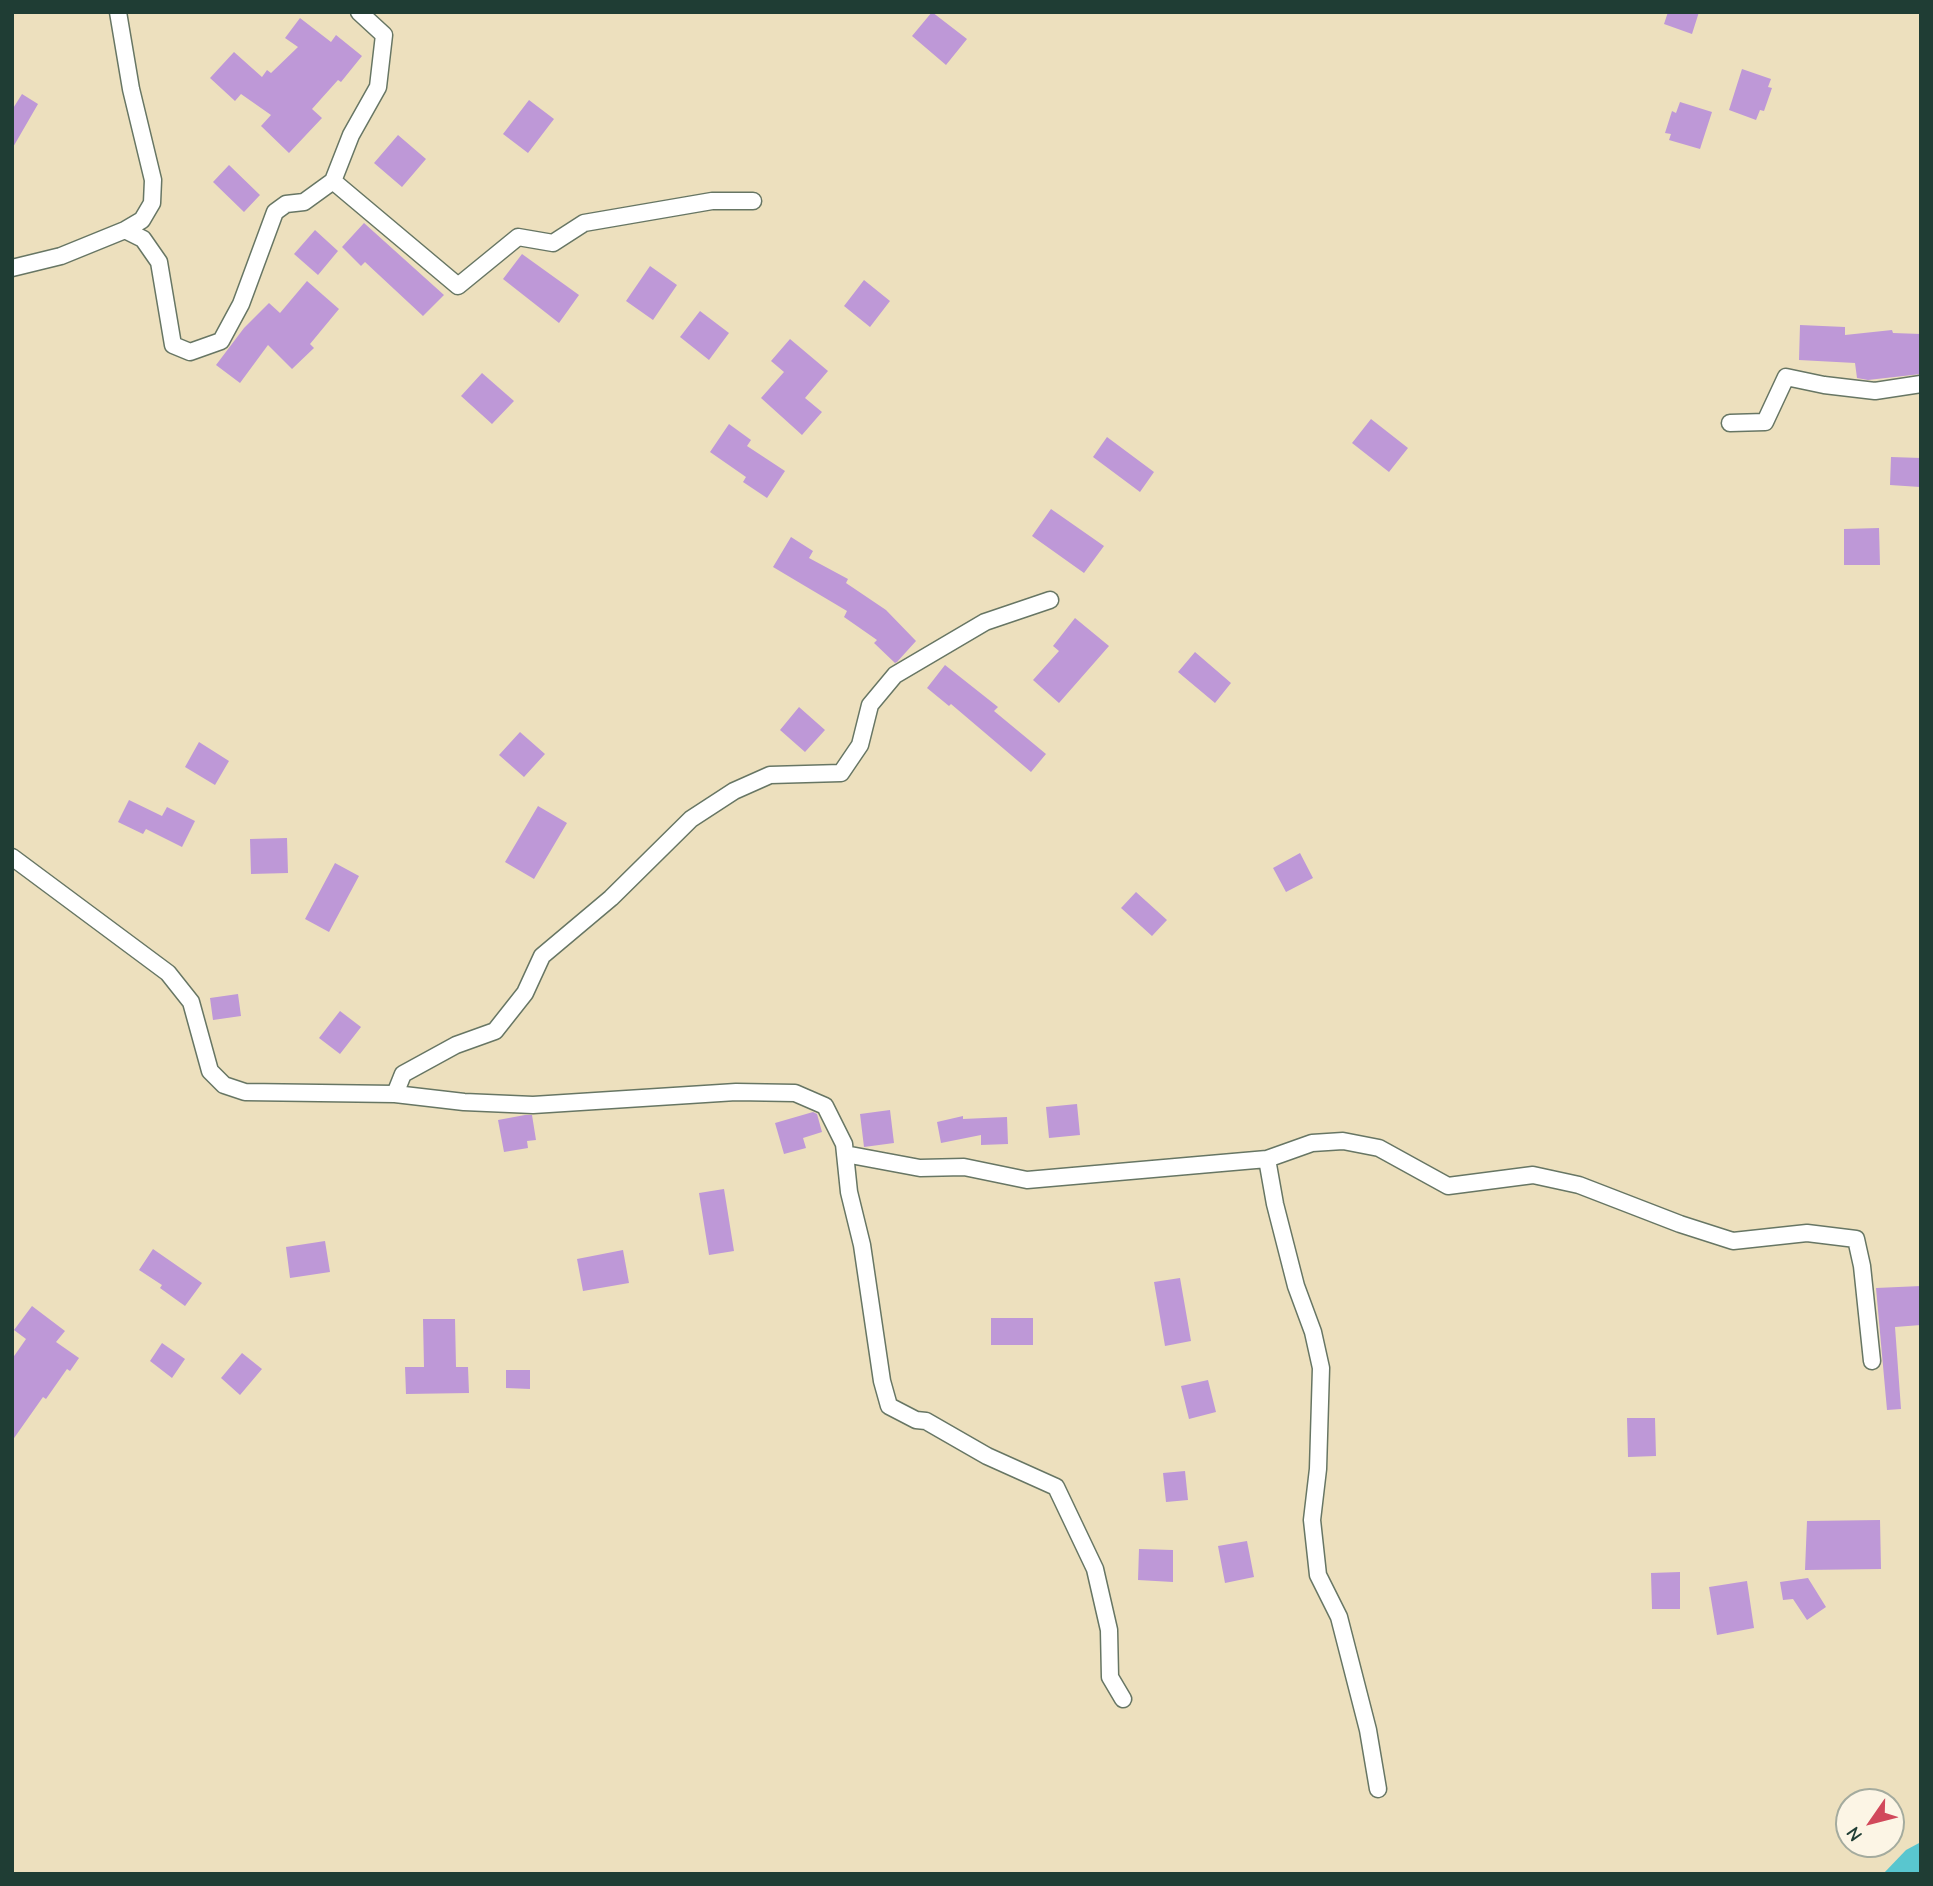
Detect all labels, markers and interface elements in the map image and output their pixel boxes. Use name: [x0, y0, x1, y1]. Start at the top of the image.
north arrow: [1835, 1788, 1905, 1858]
text: N: [1842, 1823, 1867, 1845]

